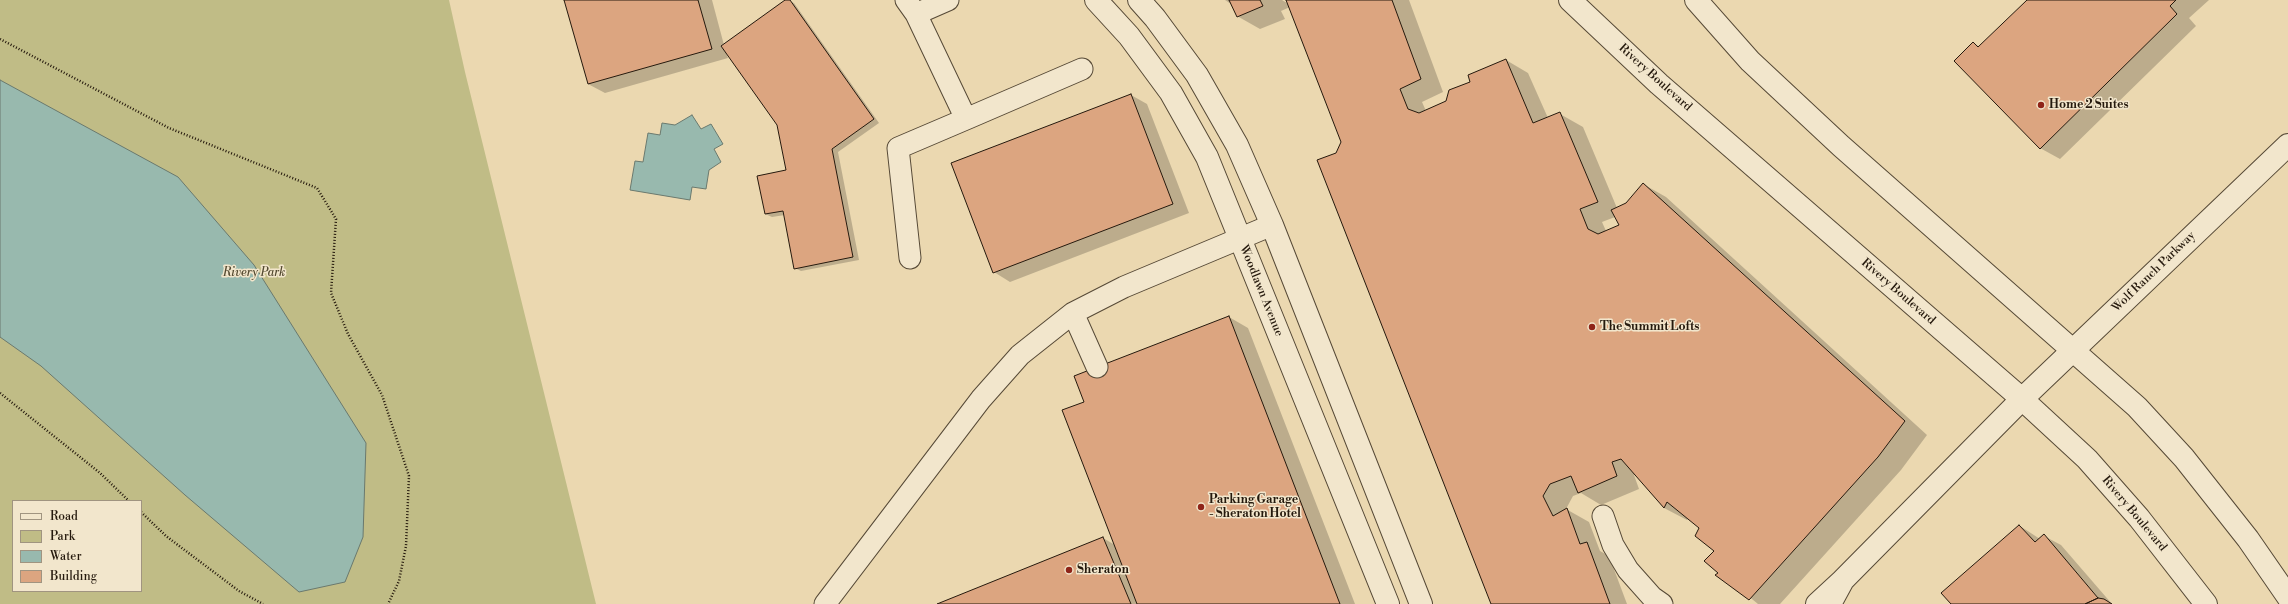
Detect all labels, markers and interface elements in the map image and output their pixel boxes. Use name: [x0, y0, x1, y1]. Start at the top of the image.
street label: Rivery Boulevard: [1615, 41, 1695, 115]
place label: Home 2 Suites: [2049, 98, 2129, 112]
marker: Home 2 Suites: [2036, 100, 2046, 110]
street label: Wolf Ranch Parkway: [2110, 229, 2198, 315]
street label: Woodlawn Avenue: [1236, 243, 1286, 339]
street label: Rivery Boulevard: [1858, 256, 1938, 328]
park label: Rivery Park: [223, 266, 285, 280]
place label: The Summit Lofts: [1600, 320, 1699, 334]
marker: The Summit Lofts: [1587, 322, 1597, 332]
street label: Rivery Boulevard: [2098, 474, 2170, 554]
place label: Parking Garage - Sheraton Hotel: [1209, 493, 1301, 521]
legend: [12, 500, 142, 592]
marker: Parking Garage - Sheraton Hotel: [1196, 502, 1206, 512]
text: Road: [50, 509, 78, 524]
text: Park: [50, 529, 75, 544]
text: Water: [50, 549, 82, 564]
place label: Sheraton: [1077, 563, 1129, 577]
marker: Sheraton: [1064, 565, 1074, 575]
text: Building: [50, 569, 97, 584]

